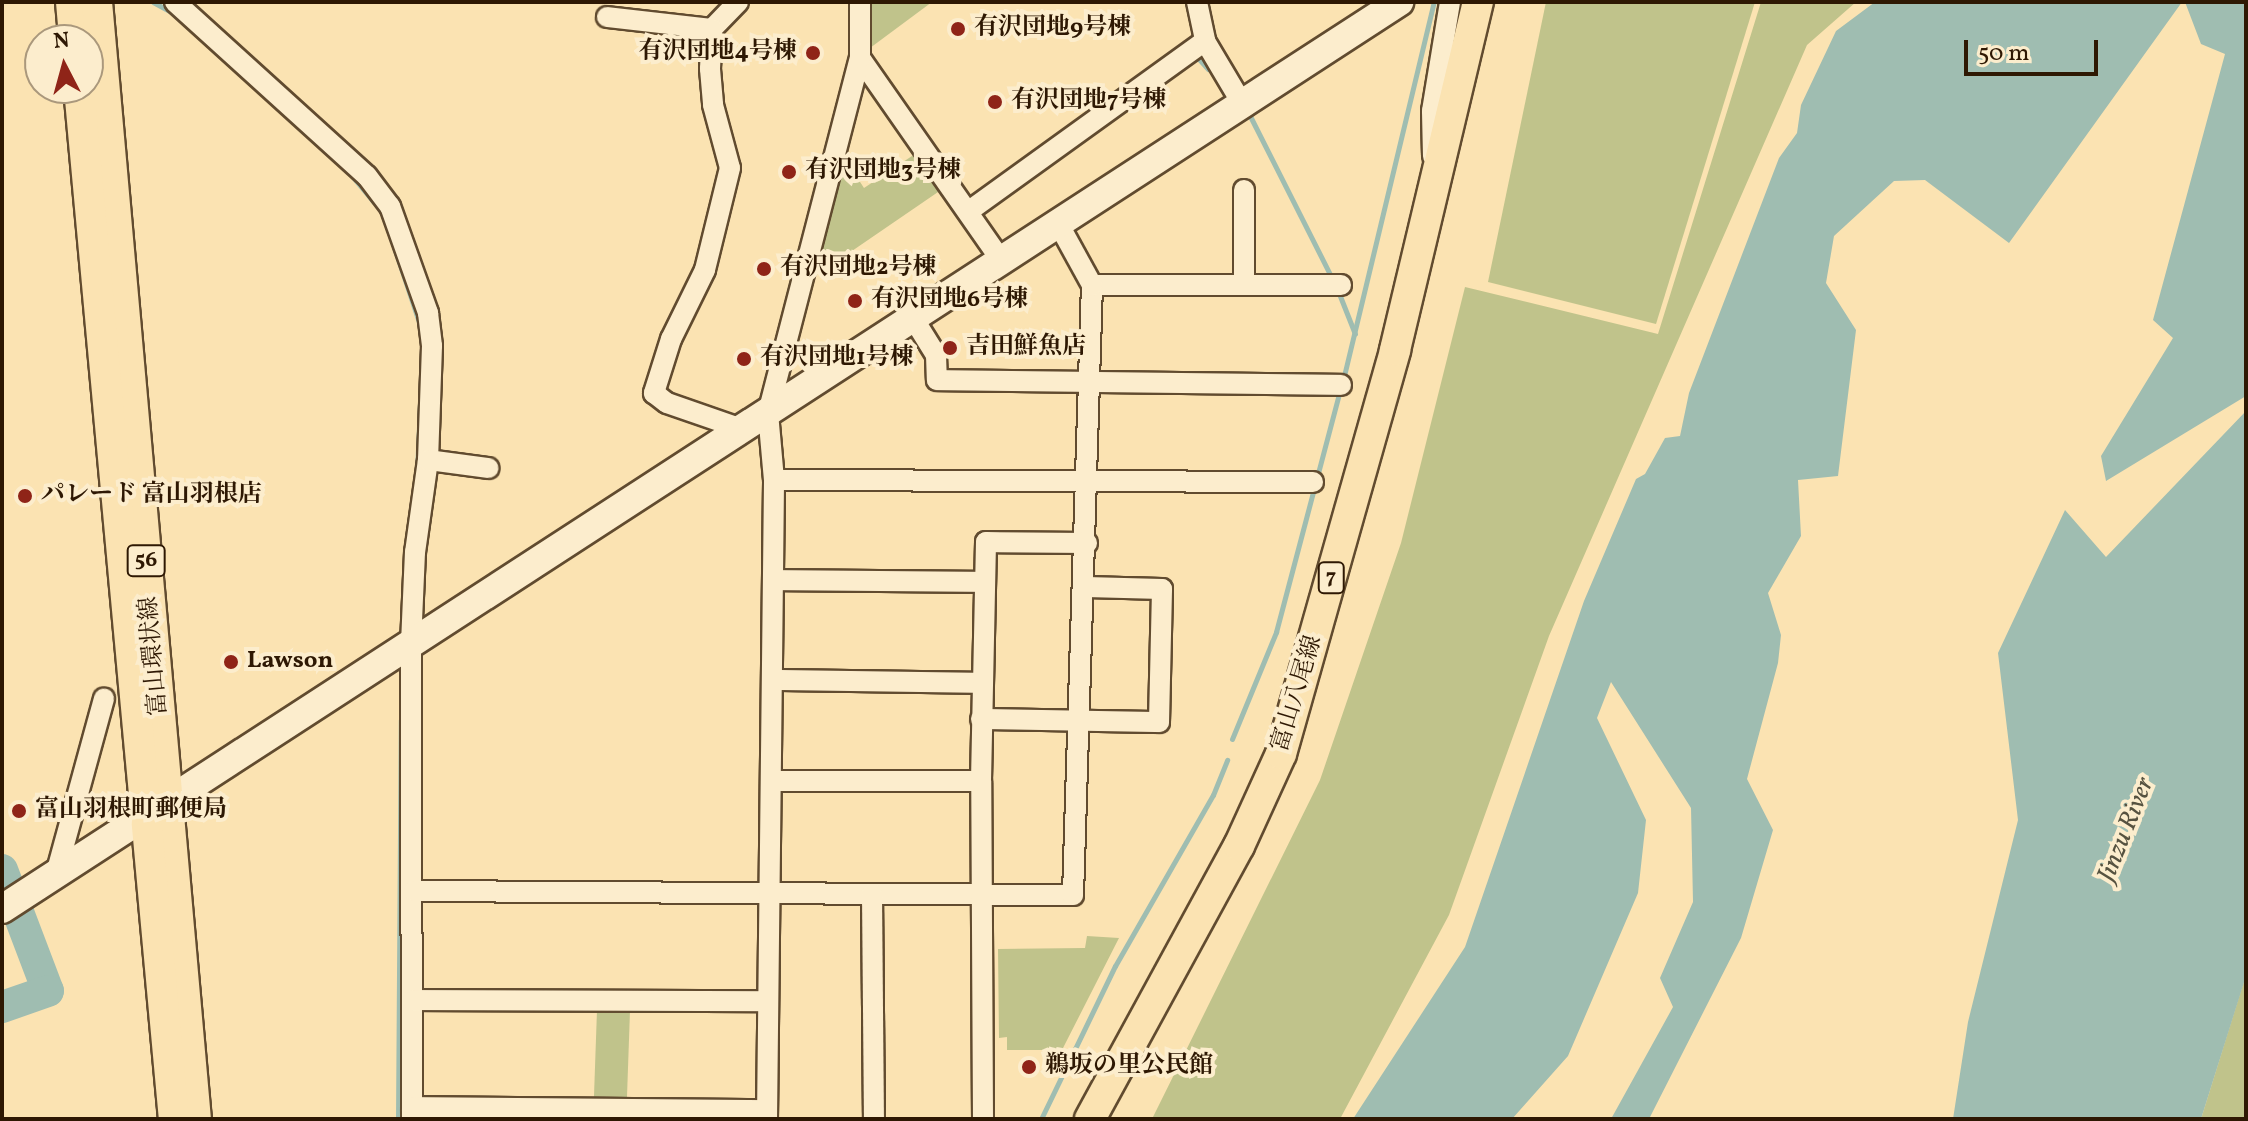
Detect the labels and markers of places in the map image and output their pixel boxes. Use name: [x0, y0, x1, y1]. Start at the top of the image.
place label: 有沢団地9号棟: [974, 15, 1131, 43]
marker: 有沢団地9号棟: [949, 20, 967, 38]
place label: 有沢団地4号棟: [638, 39, 797, 67]
marker: 有沢団地4号棟: [804, 44, 822, 62]
place label: 有沢団地7号棟: [1011, 88, 1166, 116]
marker: 有沢団地7号棟: [986, 93, 1004, 111]
place label: 有沢団地3号棟: [805, 158, 961, 186]
marker: 有沢団地3号棟: [780, 163, 798, 181]
place label: 有沢団地2号棟: [780, 255, 936, 283]
marker: 有沢団地2号棟: [755, 260, 773, 278]
place label: 有沢団地6号棟: [871, 287, 1028, 315]
marker: 有沢団地6号棟: [846, 292, 864, 310]
place label: 吉田鮮魚店: [966, 334, 1086, 362]
marker: 吉田鮮魚店: [941, 339, 959, 357]
place label: 有沢団地1号棟: [760, 345, 914, 373]
marker: 有沢団地1号棟: [735, 350, 753, 368]
place label: パレード 富山羽根店: [41, 482, 262, 510]
marker: パレード 富山羽根店: [16, 487, 34, 505]
place label: Lawson: [247, 648, 333, 676]
marker: Lawson: [222, 653, 240, 671]
place label: 富山羽根町郵便局: [35, 797, 227, 825]
marker: 富山羽根町郵便局: [10, 802, 28, 820]
place label: 鵜坂の里公民館: [1045, 1053, 1213, 1081]
marker: 鵜坂の里公民館: [1020, 1058, 1038, 1076]

